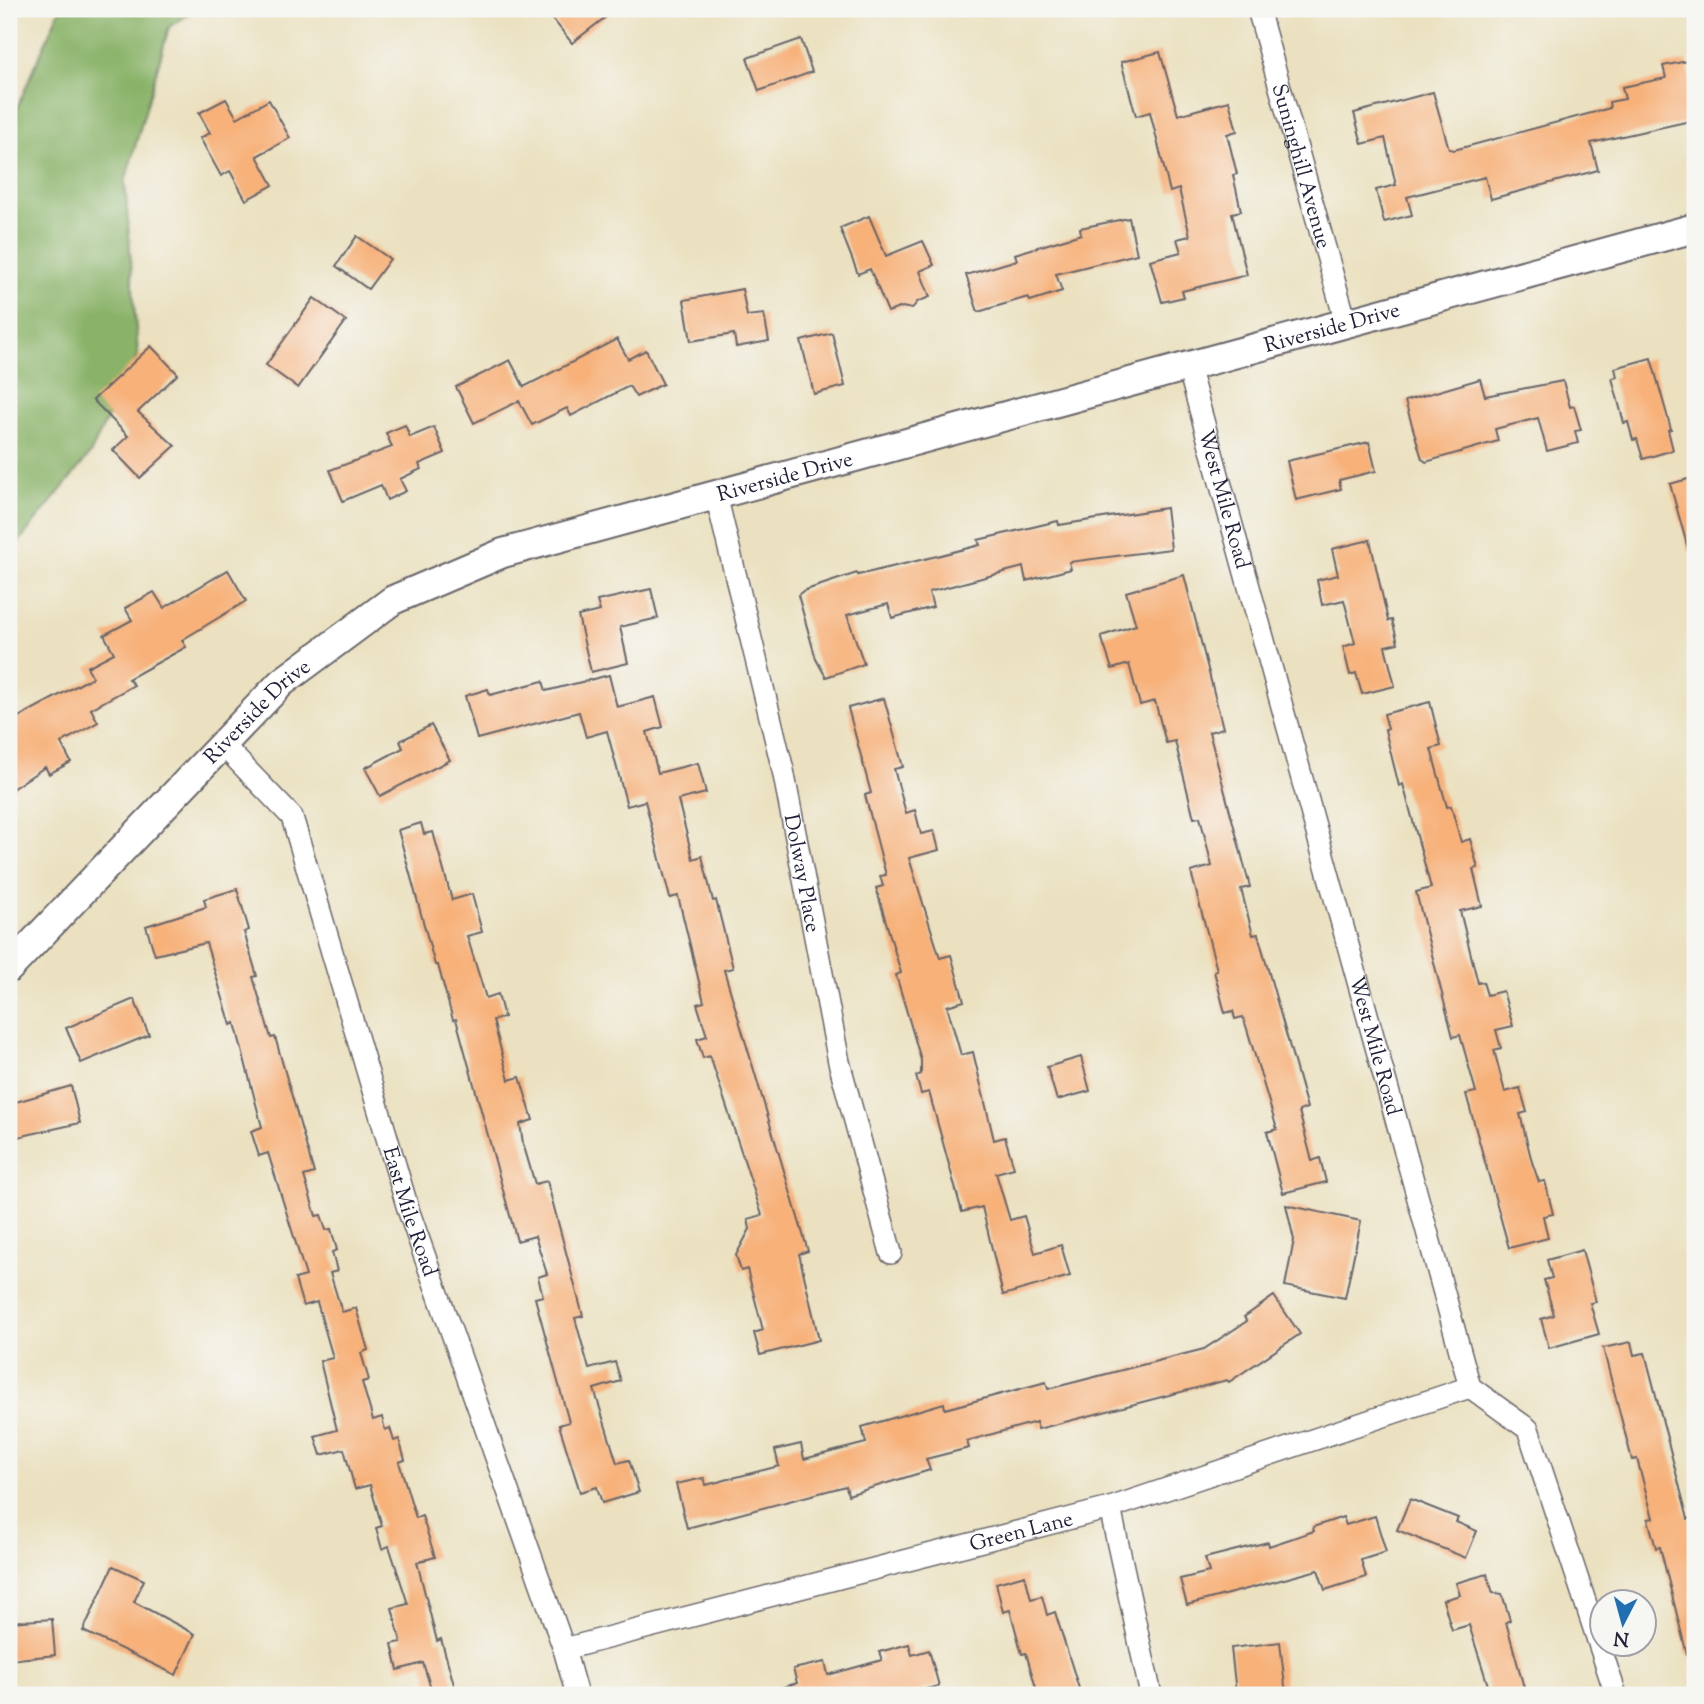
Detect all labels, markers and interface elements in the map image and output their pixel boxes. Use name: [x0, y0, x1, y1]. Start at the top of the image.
street label: Suninghill Avenue: [1263, 81, 1337, 252]
street label: Riverside Drive: [1261, 296, 1404, 362]
street label: West Mile Road: [1189, 426, 1256, 573]
street label: Riverside Drive: [714, 445, 857, 511]
street label: Riverside Drive: [198, 653, 317, 772]
street label: Dolway Place: [775, 812, 827, 935]
street label: West Mile Road: [1340, 973, 1407, 1119]
street label: East Mile Road: [374, 1144, 444, 1281]
street label: Green Lane: [966, 1505, 1077, 1561]
north arrow: [1588, 1588, 1658, 1658]
text: N: [1613, 1623, 1630, 1652]

